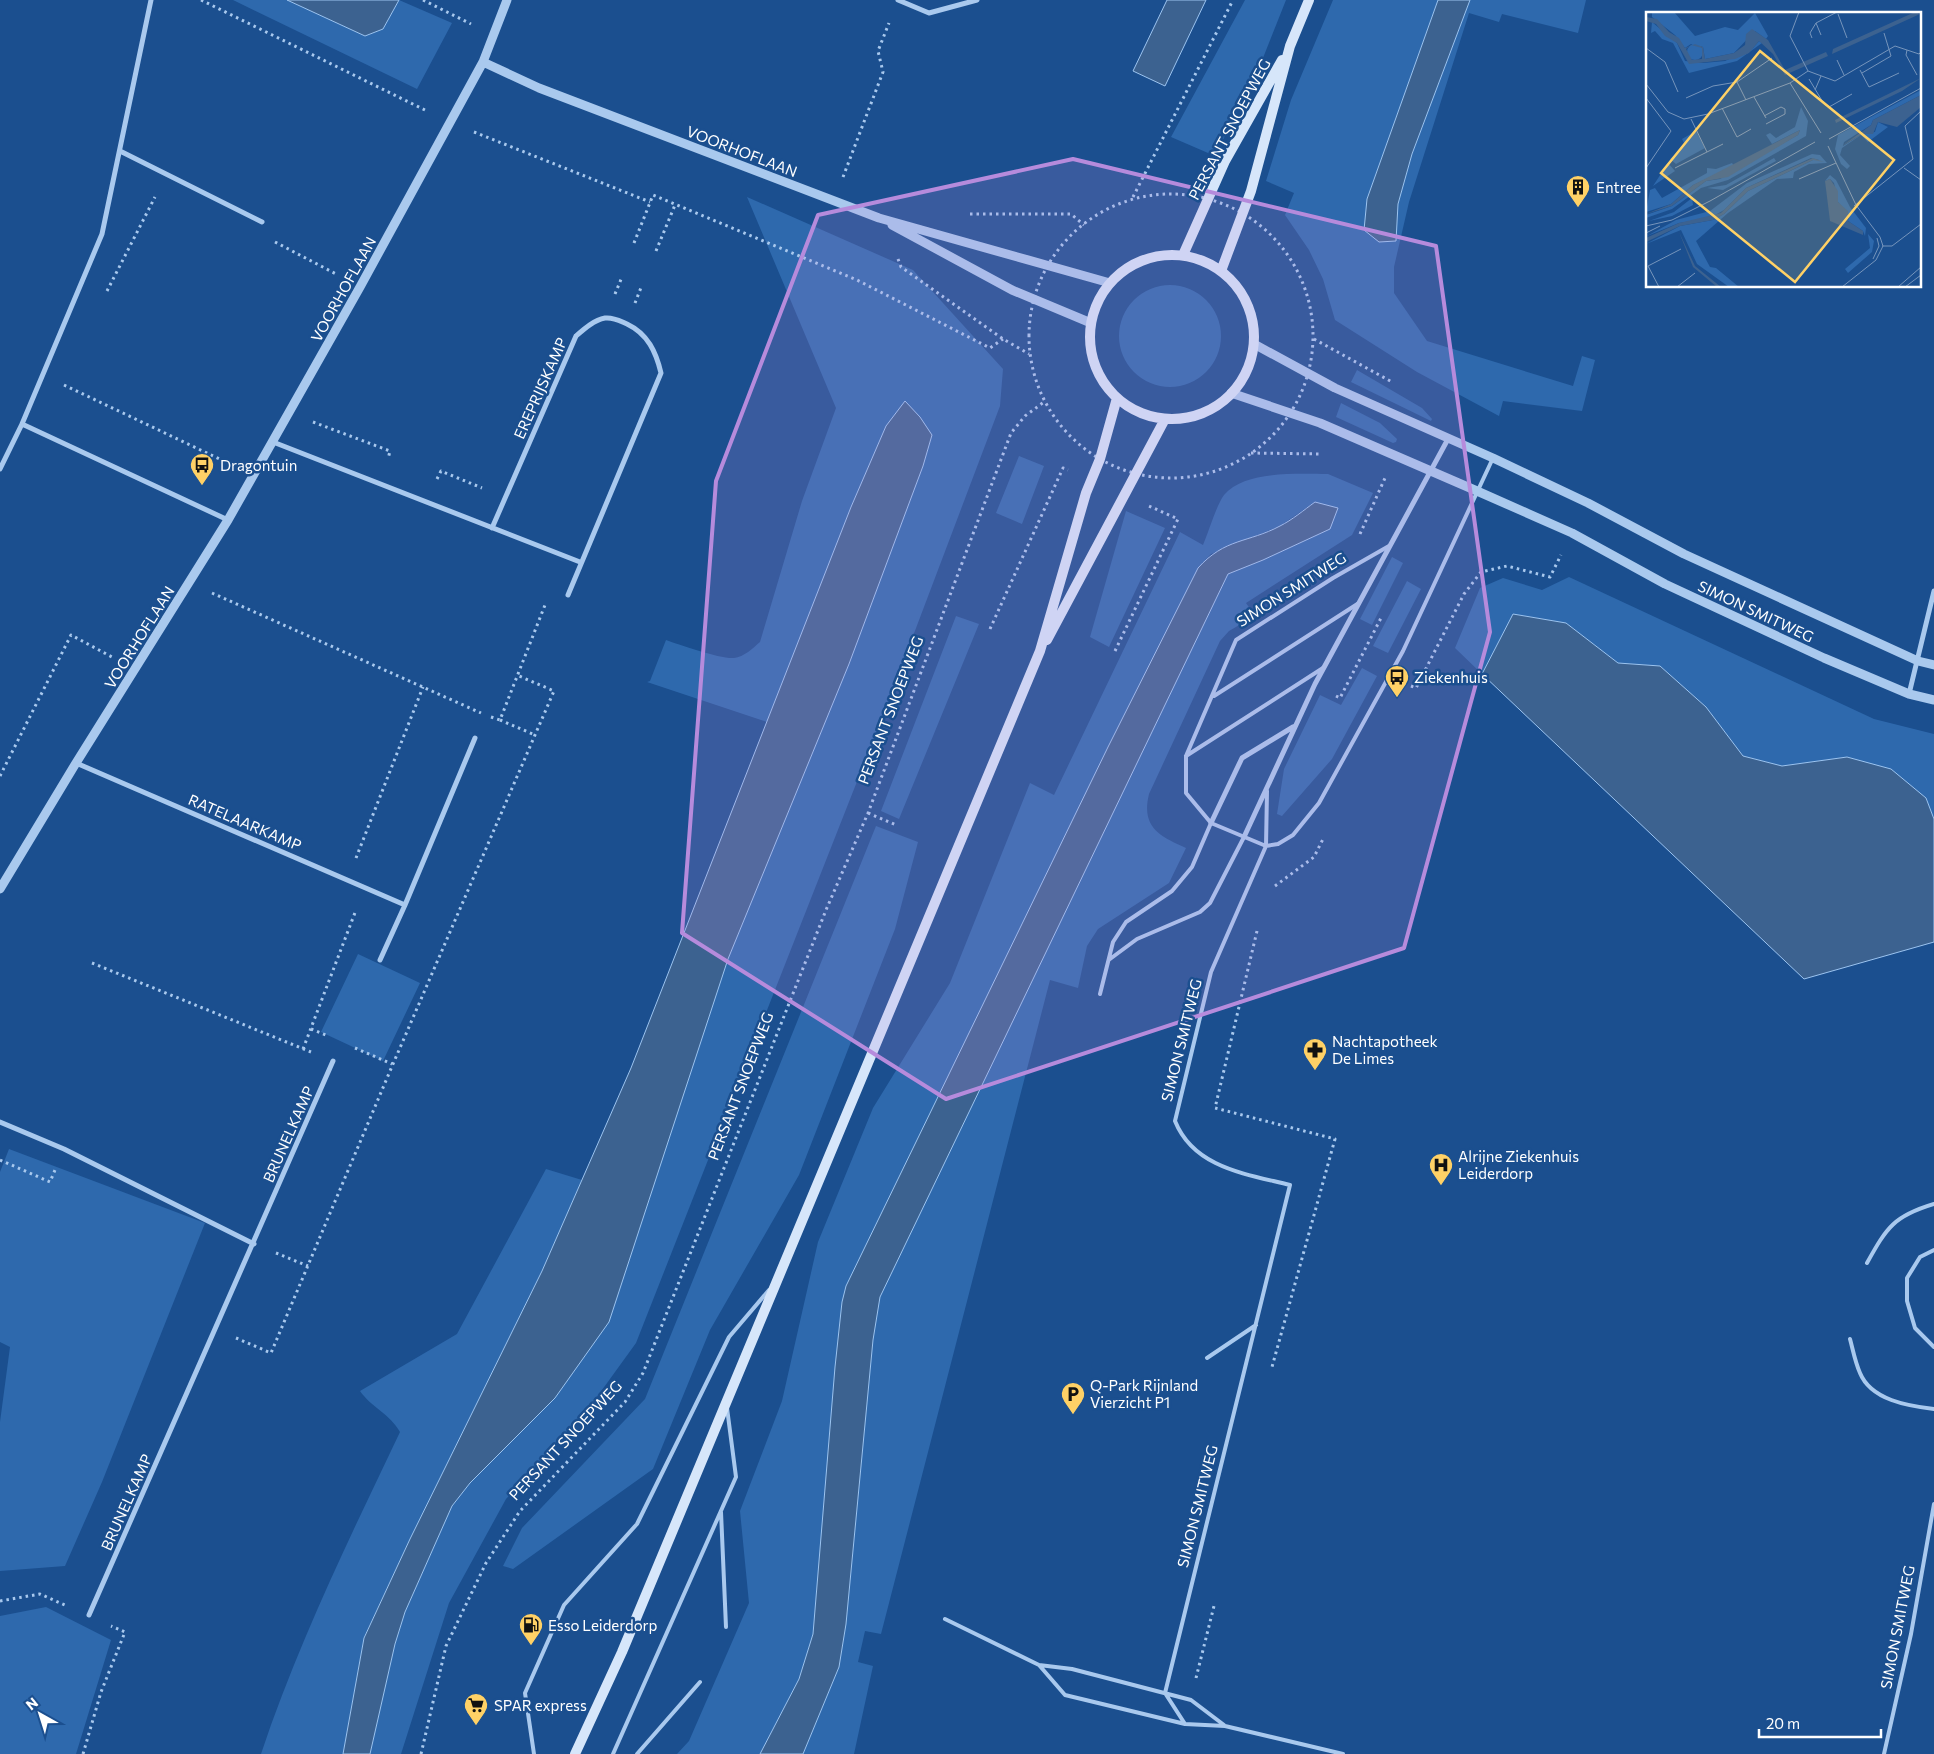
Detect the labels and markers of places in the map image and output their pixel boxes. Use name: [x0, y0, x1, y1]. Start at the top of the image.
building icon: Entree: [1565, 174, 1591, 208]
place label: Entree: [1596, 178, 1641, 196]
bus stop icon: Dragontuin: [189, 452, 215, 486]
place label: Dragontuin: [220, 456, 297, 474]
bus stop icon: Ziekenhuis: [1384, 664, 1410, 698]
place label: Ziekenhuis: [1414, 668, 1488, 686]
place label: Nachtapotheek De Limes: [1332, 1032, 1438, 1067]
pharmacy icon: Nachtapotheek De Limes: [1302, 1037, 1328, 1071]
place label: Alrijne Ziekenhuis Leiderdorp: [1458, 1147, 1579, 1182]
hospital icon: Alrijne Ziekenhuis Leiderdorp: [1428, 1152, 1454, 1186]
place label: Q-Park Rijnland Vierzicht P1: [1090, 1376, 1198, 1411]
parking icon: Q-Park Rijnland Vierzicht P1: [1060, 1381, 1086, 1415]
fuel station icon: Esso Leiderdorp: [518, 1612, 544, 1646]
place label: Esso Leiderdorp: [548, 1616, 658, 1634]
supermarket icon: SPAR express: [463, 1692, 489, 1726]
place label: SPAR express: [494, 1696, 587, 1714]

